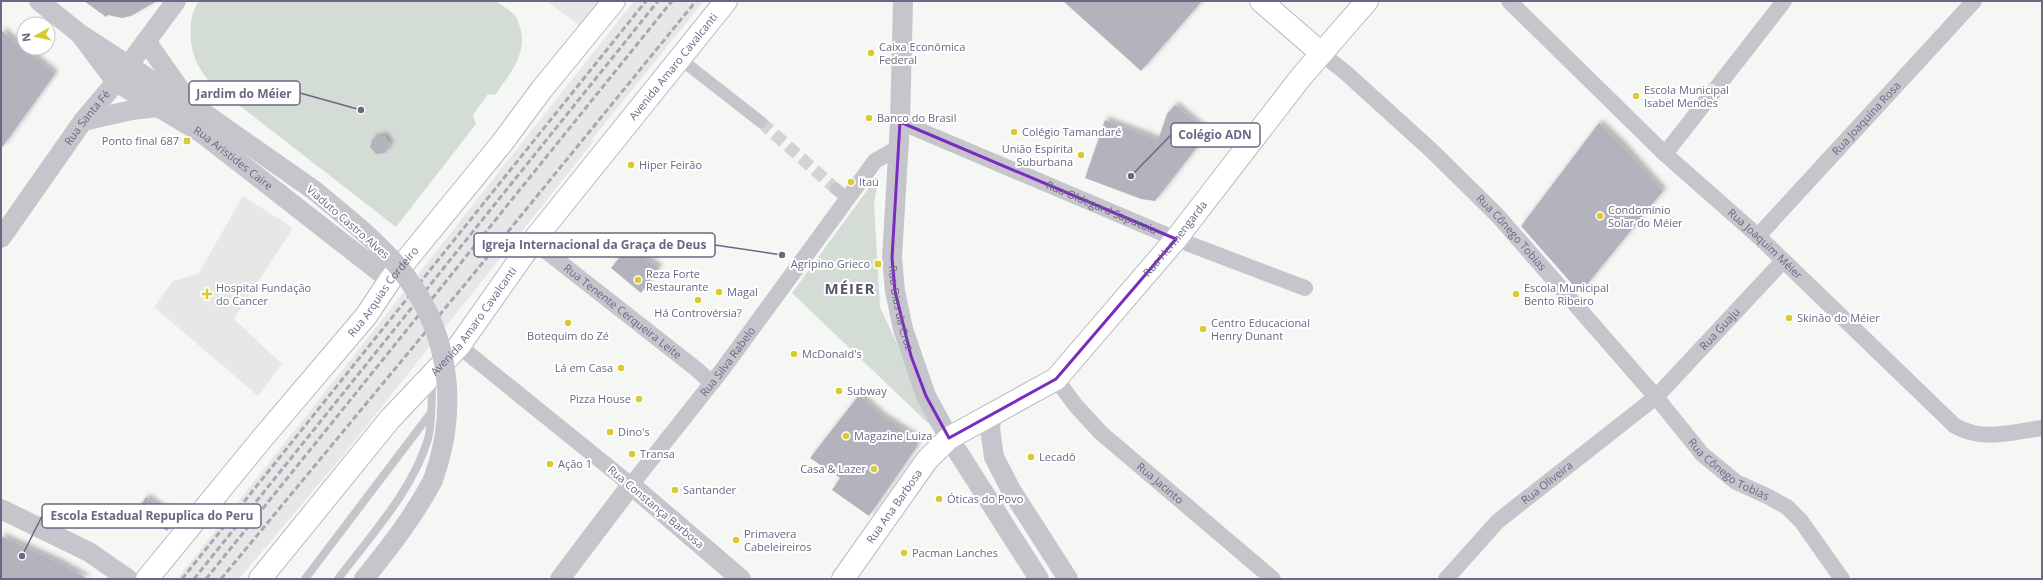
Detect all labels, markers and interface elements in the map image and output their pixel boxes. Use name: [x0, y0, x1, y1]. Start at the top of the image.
street label: Avenida Amaro Cavalcanti: [625, 9, 721, 123]
north arrow: [16, 16, 56, 56]
text: N: [18, 32, 34, 43]
place label: Caixa Econômica Federal: [879, 39, 965, 67]
marker: Caixa Econômica Federal: [866, 48, 876, 58]
street label: Rua Joaquina Rosa: [1828, 78, 1904, 158]
callout: Jardim do Méier: [189, 81, 300, 105]
place label: Escola Municipal Isabel Mendes: [1644, 82, 1729, 110]
text: Jardim do Méier: [195, 85, 292, 102]
street label: Rua Santa Fé: [60, 87, 113, 148]
marker: Escola Municipal Isabel Mendes: [1631, 91, 1641, 101]
place label: Banco do Brasil: [877, 110, 956, 125]
marker: Banco do Brasil: [864, 113, 874, 123]
street label: Rua Aristides Caire: [191, 122, 276, 193]
callout: Colégio ADN: [1171, 123, 1260, 147]
place label: Colégio Tamandaré: [1022, 124, 1121, 139]
text: Colégio ADN: [1178, 126, 1252, 143]
marker: Colégio Tamandaré: [1009, 127, 1019, 137]
place label: Ponto final 687: [102, 133, 179, 148]
marker: Ponto final 687: [182, 136, 192, 146]
place label: União Espírita Suburbana: [1002, 141, 1073, 169]
marker: União Espírita Suburbana: [1076, 150, 1086, 160]
place label: Hiper Feirão: [639, 157, 702, 172]
marker: Hiper Feirão: [626, 160, 636, 170]
place label: Itaú: [859, 174, 879, 189]
marker: Itaú: [846, 177, 856, 187]
street label: Rua Oldegard Sapucaia: [1044, 177, 1160, 237]
street label: Viaduto Castro Alves: [304, 181, 393, 262]
street label: Rua Cônego Tobias: [1473, 191, 1550, 274]
street label: Rua Hermengarda: [1139, 197, 1210, 279]
place label: Condomínio Solar do Méier: [1608, 202, 1683, 230]
street label: Rua Joaquim Méier: [1725, 205, 1806, 282]
marker: Condomínio Solar do Méier: [1595, 211, 1605, 221]
callout: Igreja Internacional da Graça de Deus: [474, 233, 715, 257]
text: Igreja Internacional da Graça de Deus: [482, 236, 706, 253]
street label: Rua Arquias Cordeiro: [344, 243, 422, 340]
place label: Agripino Grieco: [791, 256, 870, 271]
marker: Agripino Grieco: [873, 259, 883, 269]
street label: Rua Tenente Cerqueira Leite: [561, 260, 685, 362]
street label: Avenida Amaro Cavalcanti: [427, 264, 520, 379]
street label: Rua Dias da Cruz: [886, 265, 918, 352]
place label: Reza Forte Restaurante: [646, 266, 708, 294]
marker: Reza Forte Restaurante: [633, 275, 643, 285]
district label: MÉIER: [825, 278, 875, 298]
place label: Hospital Fundação do Cancer: [216, 280, 312, 308]
place label: Escola Municipal Bento Ribeiro: [1524, 280, 1609, 308]
place label: Magal: [727, 284, 758, 299]
marker: Magal: [714, 287, 724, 297]
marker: Hospital Fundação do Cancer: [201, 288, 213, 300]
marker: Escola Municipal Bento Ribeiro: [1511, 289, 1521, 299]
marker: Há Controvérsia?: [693, 295, 703, 305]
street label: Rua Guaju: [1696, 304, 1743, 353]
place label: Há Controvérsia?: [654, 305, 742, 320]
place label: Skinão do Méier: [1797, 310, 1880, 325]
marker: Skinão do Méier: [1784, 313, 1794, 323]
place label: Centro Educacional Henry Dunant: [1211, 315, 1310, 343]
marker: Botequim do Zé: [563, 318, 573, 328]
street label: Rua Silva Rabelo: [696, 323, 759, 399]
marker: Centro Educacional Henry Dunant: [1198, 324, 1208, 334]
place label: Botequim do Zé: [527, 328, 609, 343]
place label: McDonald's: [802, 346, 862, 361]
marker: McDonald's: [789, 349, 799, 359]
place label: Lá em Casa: [555, 360, 613, 375]
marker: Lá em Casa: [616, 363, 626, 373]
place label: Subway: [847, 383, 887, 398]
marker: Subway: [834, 386, 844, 396]
place label: Pizza House: [569, 391, 631, 406]
marker: Pizza House: [634, 394, 644, 404]
place label: Dino's: [618, 424, 650, 439]
marker: Dino's: [605, 427, 615, 437]
place label: Magazine Luiza: [854, 428, 932, 443]
marker: Magazine Luiza: [841, 431, 851, 441]
street label: Rua Cônego Tobias: [1685, 435, 1772, 503]
place label: Transa: [640, 446, 675, 461]
marker: Transa: [627, 449, 637, 459]
place label: Lecadô: [1039, 449, 1076, 464]
marker: Lecadô: [1026, 452, 1036, 462]
place label: Ação 1: [558, 456, 592, 471]
street label: Rua Oliveira: [1518, 457, 1575, 507]
marker: Ação 1: [545, 459, 555, 469]
street label: Rua Jacinto: [1134, 459, 1187, 507]
place label: Casa & Lazer: [800, 461, 866, 476]
street label: Rua Constança Barbosa: [605, 462, 708, 551]
marker: Casa & Lazer: [869, 464, 879, 474]
street label: Rua Ana Barbosa: [863, 466, 925, 546]
place label: Santander: [683, 482, 737, 497]
marker: Santander: [670, 485, 680, 495]
place label: Óticas do Povo: [947, 491, 1024, 506]
marker: Óticas do Povo: [934, 494, 944, 504]
callout: Escola Estadual Repuplica do Peru: [42, 504, 261, 528]
text: Escola Estadual Repuplica do Peru: [50, 507, 254, 524]
place label: Primavera Cabeleireiros: [744, 526, 811, 554]
marker: Primavera Cabeleireiros: [731, 535, 741, 545]
place label: Pacman Lanches: [912, 545, 998, 560]
marker: Pacman Lanches: [899, 548, 909, 558]

